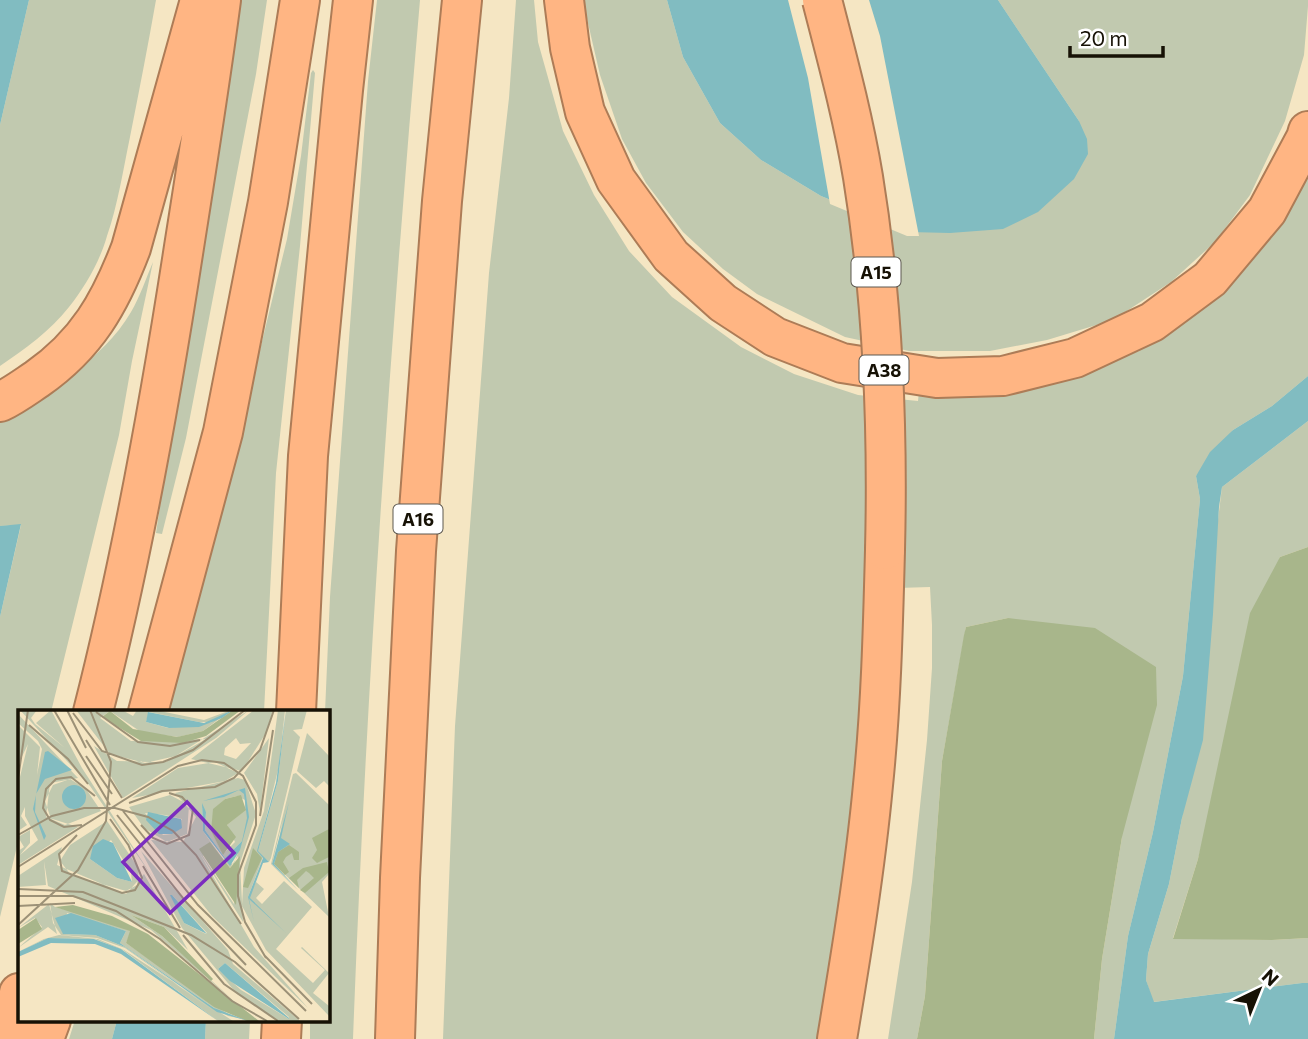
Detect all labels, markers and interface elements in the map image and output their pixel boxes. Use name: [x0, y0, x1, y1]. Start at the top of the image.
scale bar: [1070, 14, 1163, 58]
text: 20 m: [1080, 25, 1128, 50]
road number: A15: [852, 258, 900, 286]
road number: A38: [860, 356, 908, 384]
road number: A16: [394, 504, 442, 534]
inset map: [18, 710, 329, 1021]
north arrow: [1224, 955, 1294, 1025]
text: N: [1258, 964, 1284, 990]

